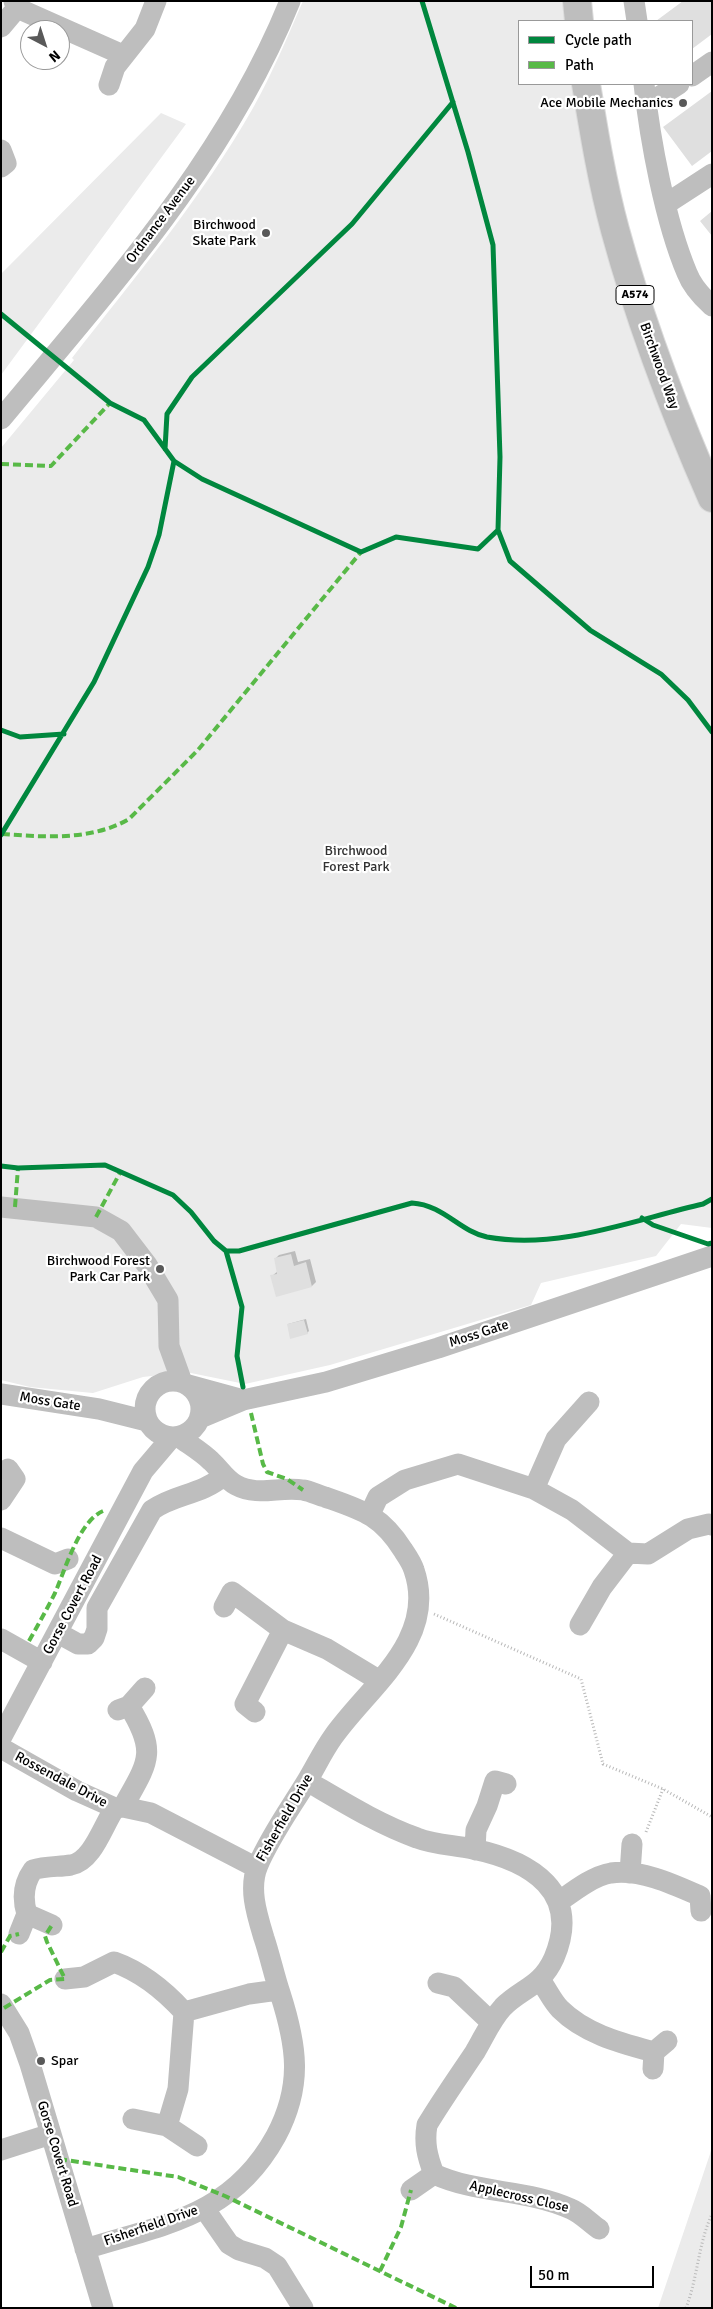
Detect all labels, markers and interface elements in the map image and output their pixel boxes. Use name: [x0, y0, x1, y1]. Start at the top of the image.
north arrow: [20, 20, 70, 70]
legend: [518, 20, 693, 85]
text: Cycle path: [565, 31, 632, 49]
text: N: [45, 46, 64, 66]
text: Path: [565, 56, 594, 74]
place label: Ace Mobile Mechanics: [540, 95, 673, 111]
marker: Ace Mobile Mechanics: [677, 97, 689, 109]
street label: Ordnance Avenue: [123, 173, 199, 267]
place label: Birchwood Skate Park: [192, 217, 256, 250]
marker: Birchwood Skate Park: [260, 227, 272, 239]
road number: A574: [616, 286, 654, 304]
street label: Birchwood Way: [636, 320, 682, 412]
park label: Birchwood Forest Park: [322, 843, 390, 876]
place label: Birchwood Forest Park Car Park: [47, 1253, 150, 1285]
marker: Birchwood Forest Park Car Park: [154, 1263, 166, 1275]
street label: Moss Gate: [447, 1316, 511, 1352]
street label: Moss Gate: [18, 1389, 82, 1415]
street label: Gorse Covert Road: [40, 1553, 106, 1657]
street label: Rossendale Drive: [12, 1749, 110, 1811]
street label: Fisherfield Drive: [253, 1771, 317, 1865]
place label: Spar: [51, 2053, 78, 2069]
marker: Spar: [35, 2055, 47, 2067]
street label: Gorse Covert Road: [33, 2099, 81, 2209]
street label: Applecross Close: [468, 2177, 570, 2217]
street label: Fisherfield Drive: [102, 2202, 200, 2250]
scale bar: [533, 2256, 657, 2288]
text: 50 m: [538, 2266, 569, 2284]

